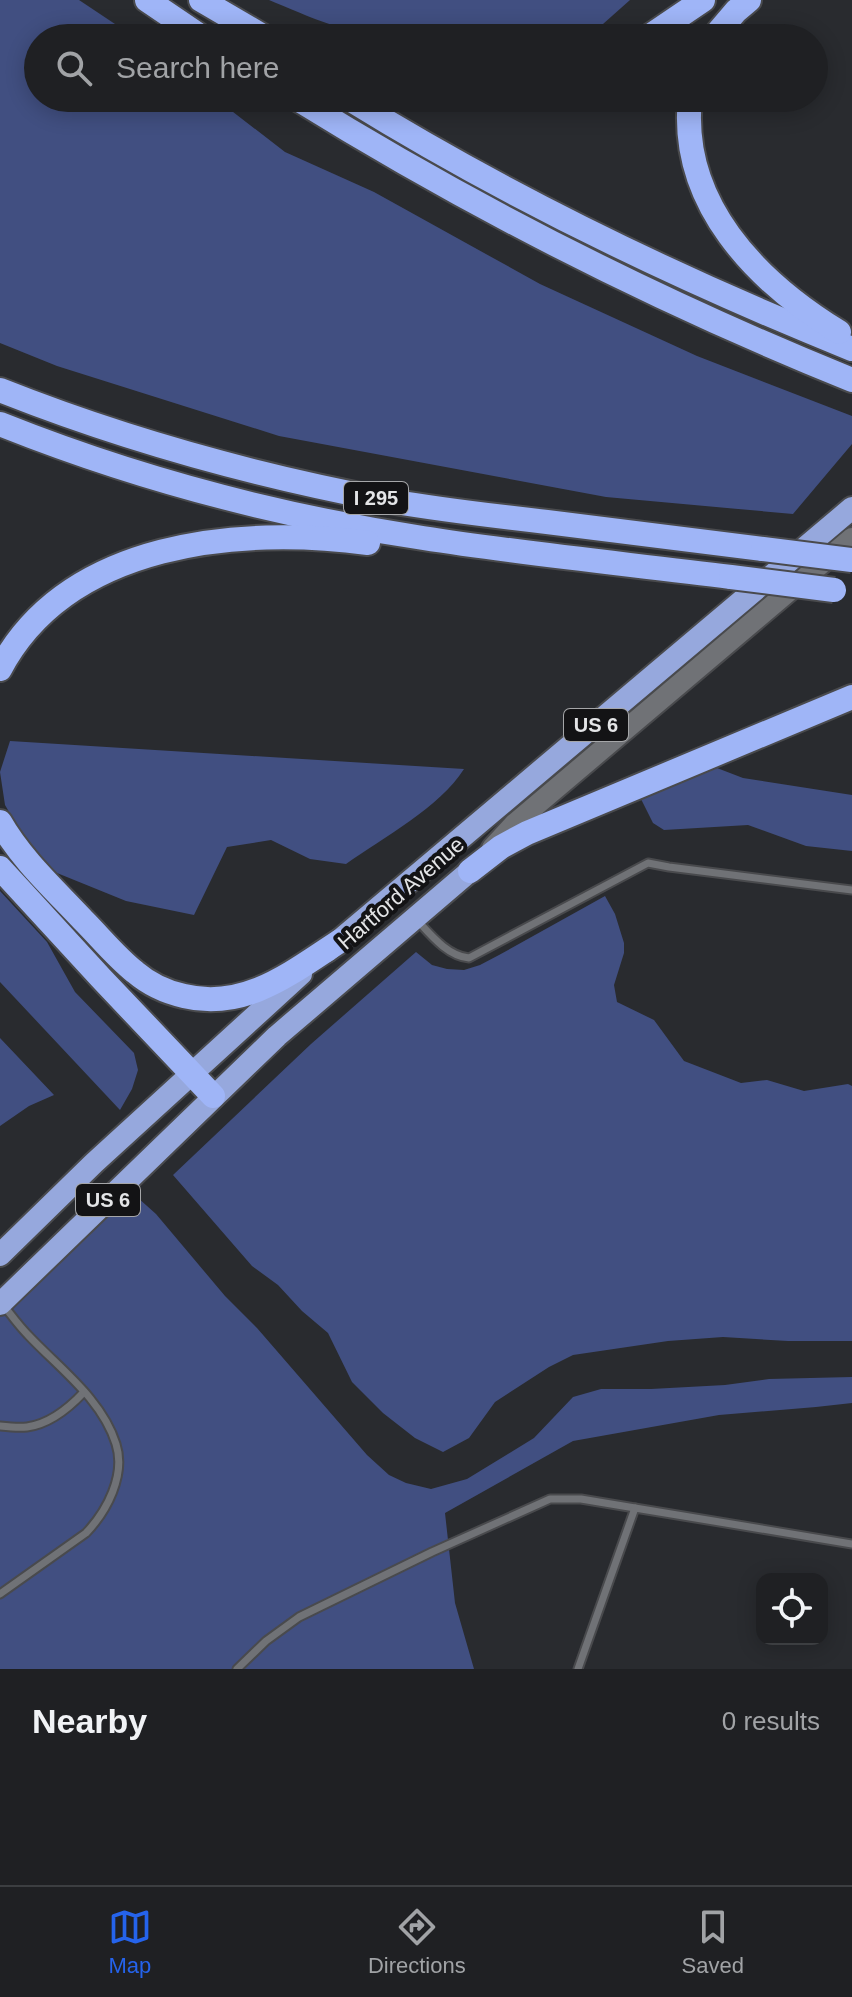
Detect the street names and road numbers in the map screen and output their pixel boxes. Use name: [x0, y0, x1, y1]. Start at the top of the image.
road number: I 295: [344, 482, 408, 514]
road number: US 6: [564, 709, 628, 741]
street label: Hartford Avenue: [333, 832, 469, 954]
road number: US 6: [76, 1184, 140, 1216]

